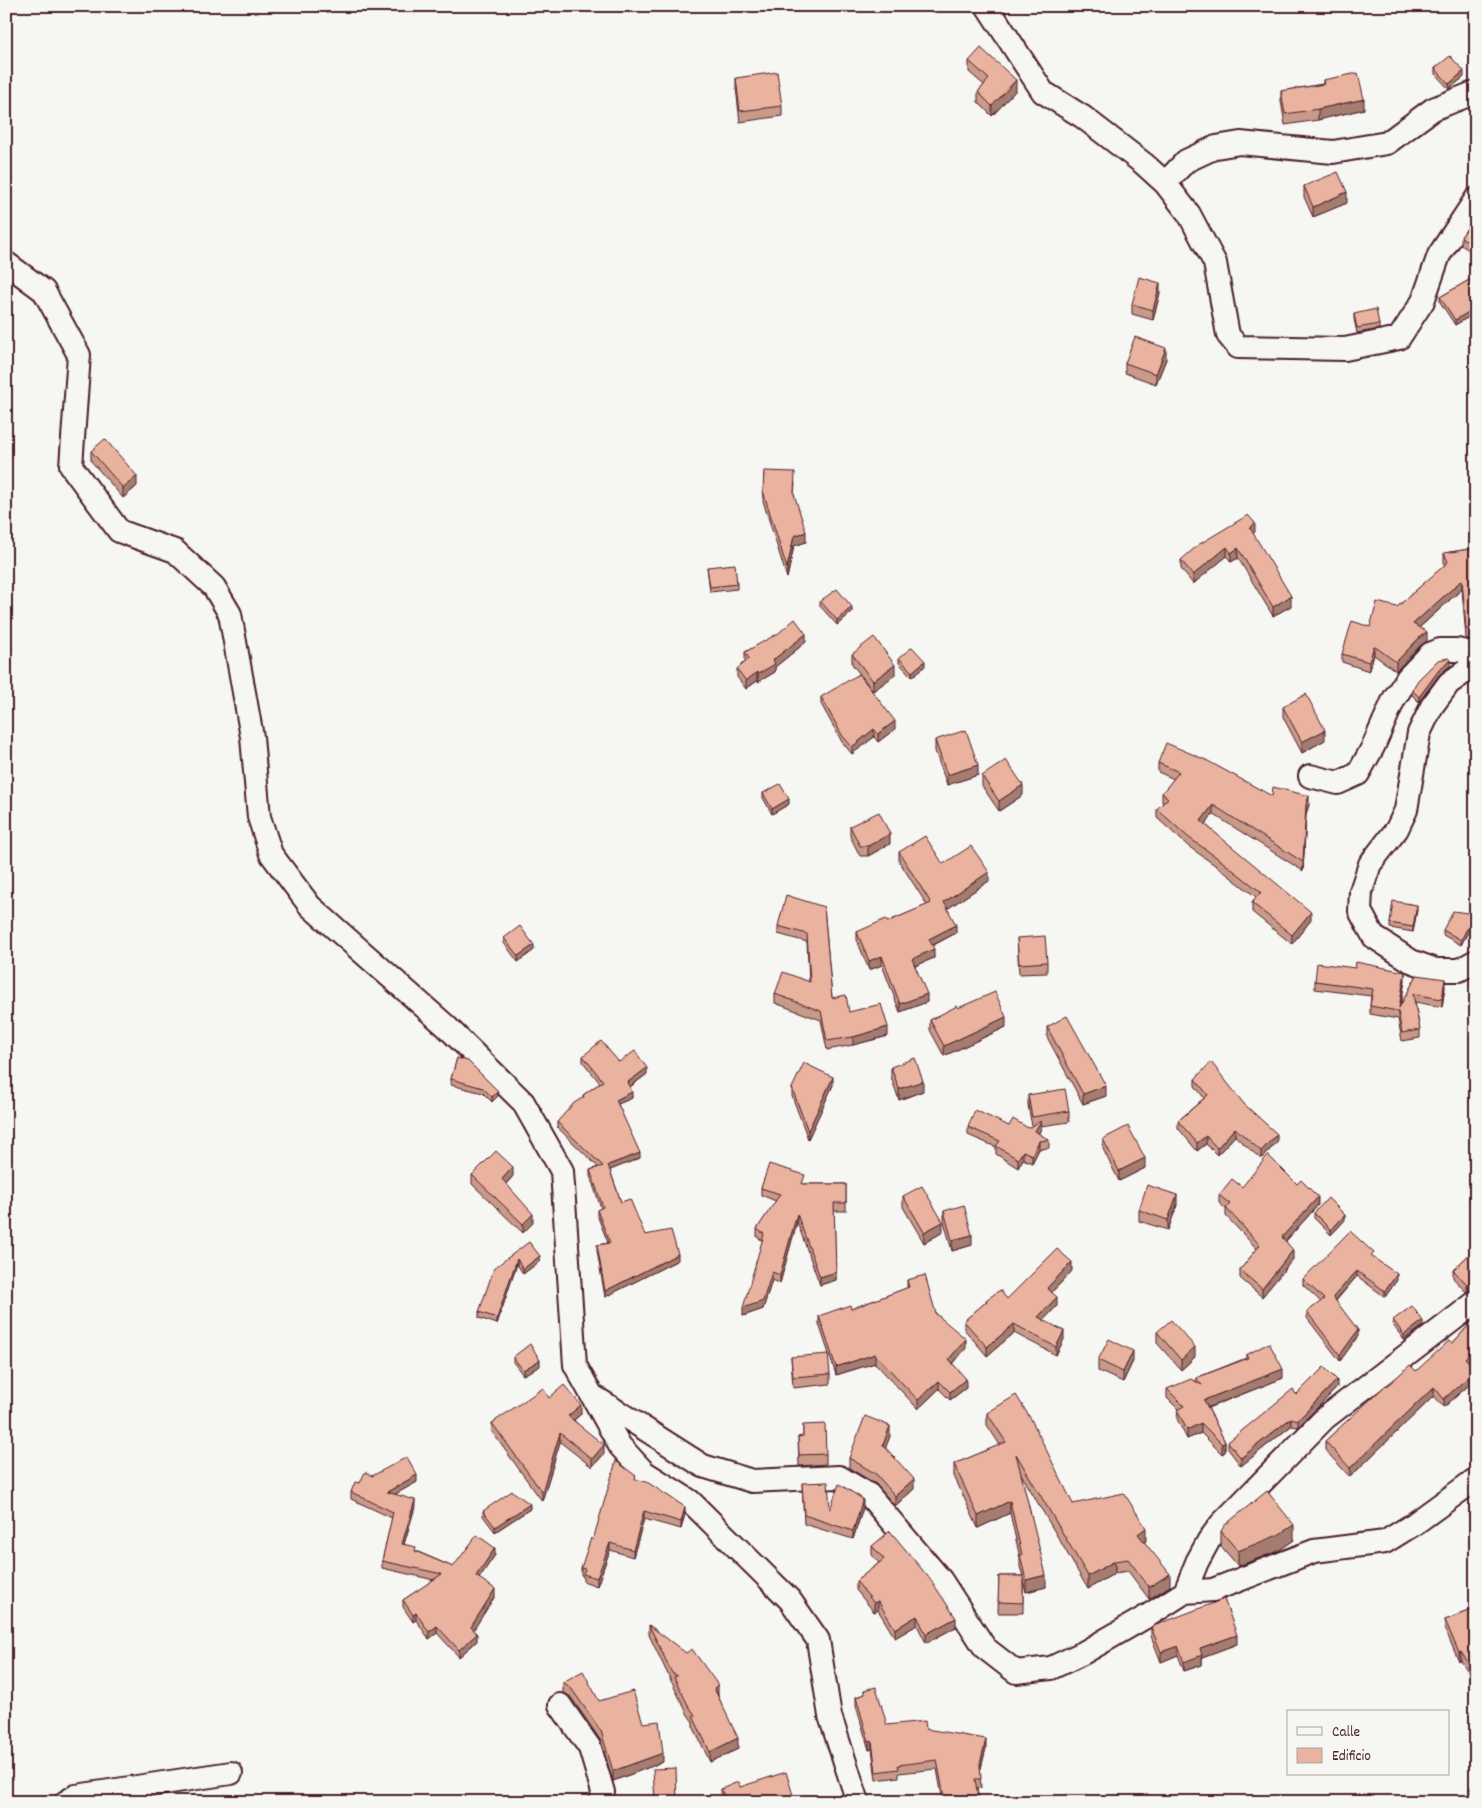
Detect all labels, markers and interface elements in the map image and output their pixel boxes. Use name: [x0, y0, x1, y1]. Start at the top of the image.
legend: [1287, 1710, 1450, 1776]
text: Calle: [1332, 1722, 1361, 1744]
text: Edificio: [1332, 1746, 1371, 1768]

